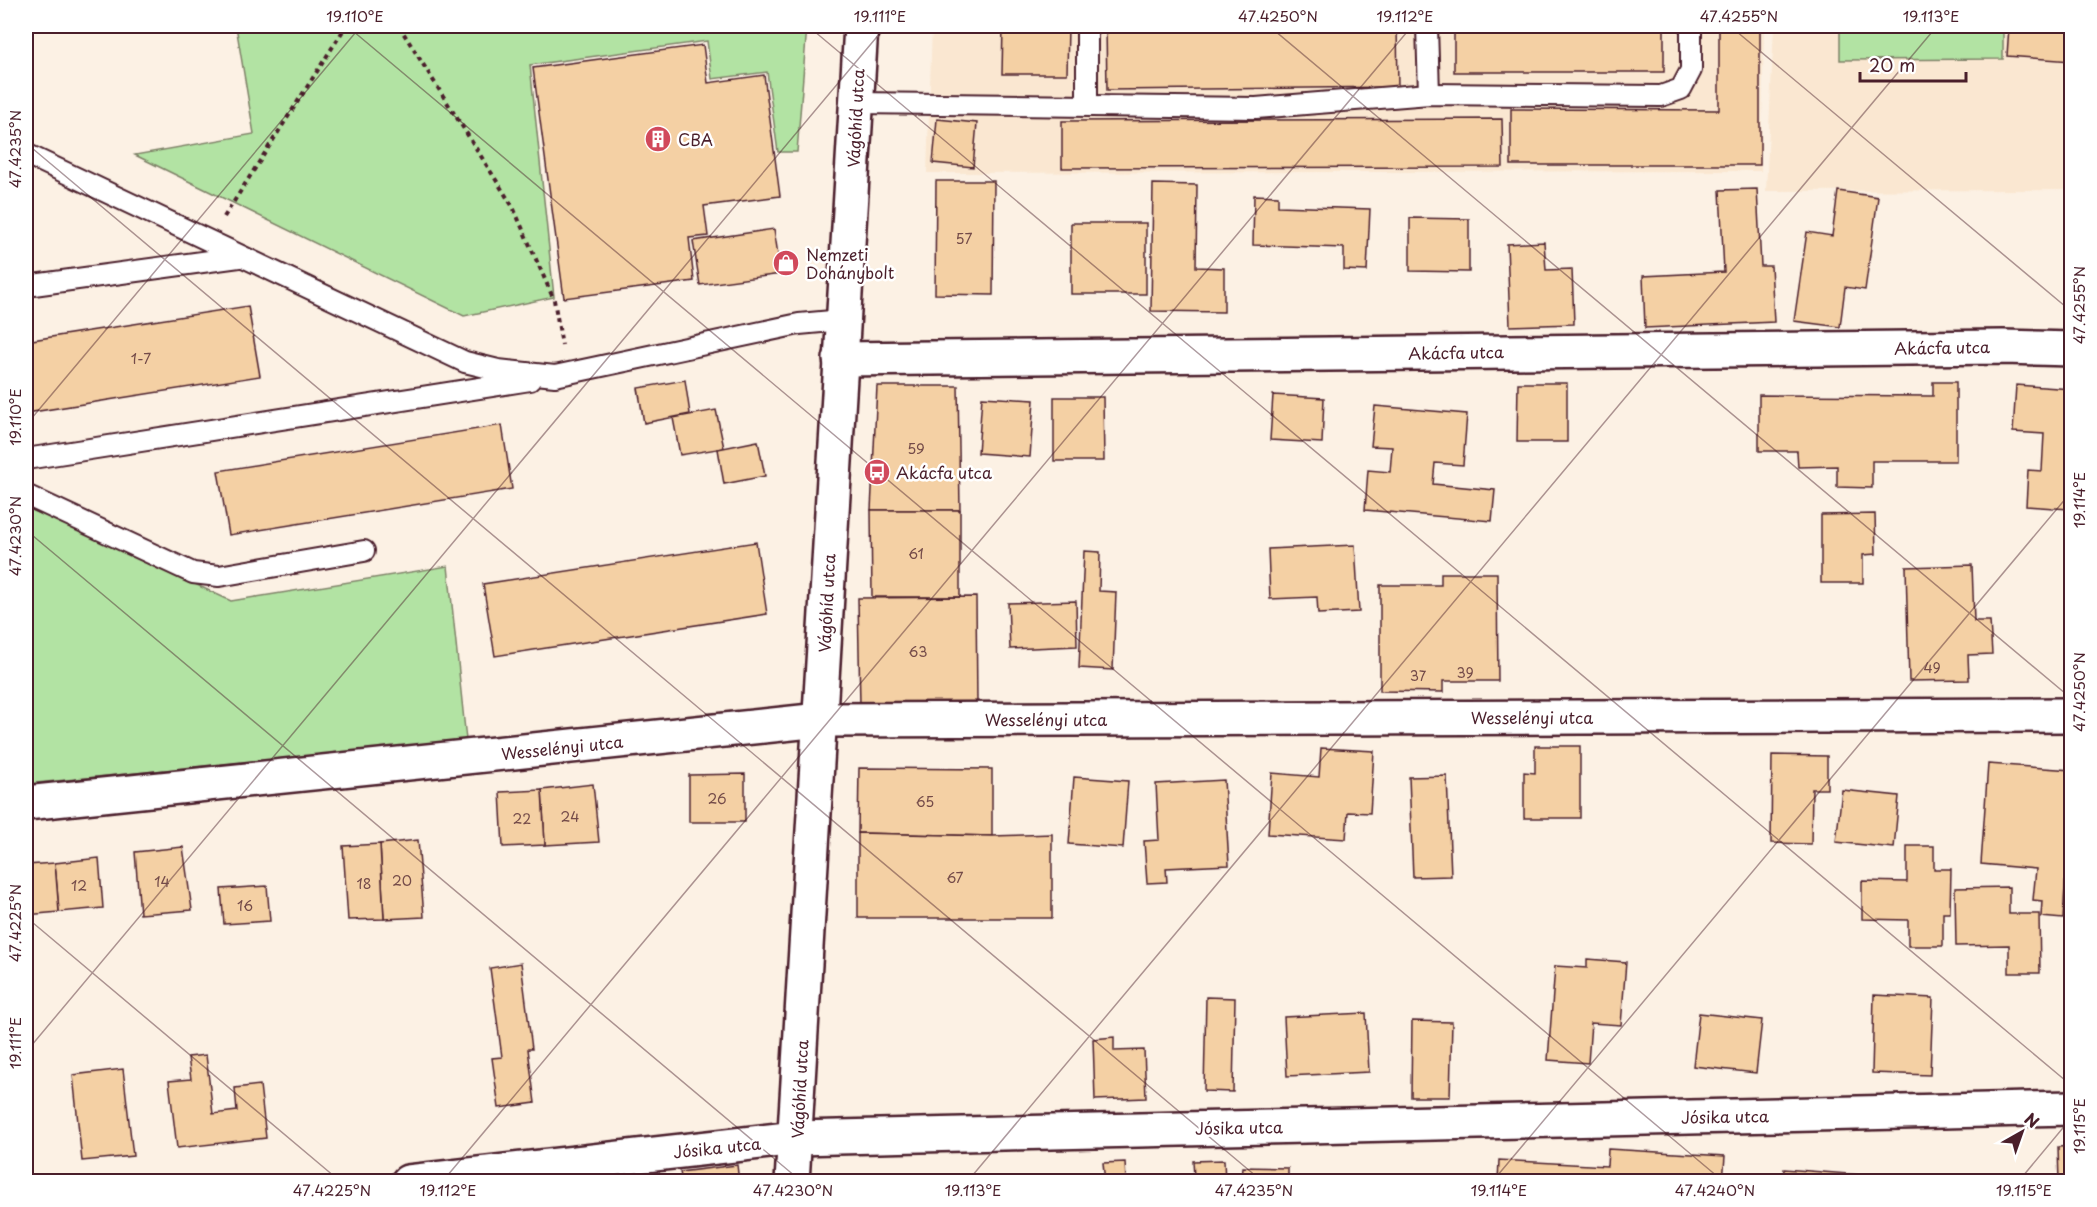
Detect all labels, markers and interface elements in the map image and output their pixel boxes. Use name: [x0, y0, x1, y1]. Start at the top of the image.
text: 19.110°E: [326, 4, 384, 27]
text: 19.111°E: [854, 4, 906, 27]
text: 47.4250°N: [1238, 4, 1318, 27]
text: 19.112°E: [1377, 4, 1434, 27]
text: 47.4255°N: [1700, 4, 1778, 27]
text: 19.113°E: [1903, 4, 1959, 27]
scale bar: [1860, 45, 1966, 83]
text: 20 m: [1869, 51, 1915, 78]
street label: Vágóhíd utca: [840, 68, 870, 168]
text: 47.4235°N: [3, 110, 26, 188]
building icon: CBA: [643, 124, 673, 154]
place label: CBA: [678, 127, 713, 151]
house number: 57: [956, 228, 972, 249]
place label: Nemzeti Dohánybolt: [806, 242, 895, 284]
shop icon: Nemzeti Dohánybolt: [771, 248, 801, 278]
text: 47.4255°N: [2067, 266, 2090, 344]
street label: Akácfa utca: [1894, 334, 1990, 360]
street label: Akácfa utca: [1408, 339, 1504, 365]
house number: 1-7: [131, 348, 151, 369]
text: 19.110°E: [3, 388, 26, 446]
house number: 59: [907, 438, 925, 459]
bus stop icon: Akácfa utca: [862, 457, 892, 487]
place label: Akácfa utca: [896, 460, 992, 484]
text: 19.114°E: [2067, 472, 2090, 528]
text: 47.4230°N: [3, 496, 26, 576]
house number: 61: [908, 543, 924, 564]
street label: Vágóhíd utca: [811, 553, 841, 653]
house number: 63: [909, 641, 927, 662]
text: 47.4250°N: [2067, 652, 2090, 732]
house number: 49: [1923, 657, 1941, 678]
house number: 39: [1456, 662, 1474, 683]
house number: 37: [1410, 665, 1427, 686]
street label: Wesselényi utca: [1471, 705, 1593, 729]
street label: Wesselényi utca: [985, 707, 1107, 731]
street label: Wesselényi utca: [500, 729, 624, 765]
house number: 26: [707, 788, 727, 809]
house number: 65: [916, 791, 934, 812]
house number: 24: [561, 806, 579, 827]
house number: 22: [513, 808, 531, 829]
house number: 67: [946, 867, 964, 888]
house number: 20: [392, 870, 412, 891]
house number: 14: [154, 871, 170, 892]
house number: 18: [356, 873, 372, 894]
house number: 12: [71, 875, 87, 896]
text: 47.4225°N: [3, 884, 26, 962]
house number: 16: [237, 895, 253, 916]
text: 19.111°E: [3, 1017, 26, 1069]
street label: Vágóhíd utca: [784, 1039, 814, 1139]
text: 19.115°E: [2067, 1098, 2090, 1154]
north arrow: [1992, 1102, 2052, 1162]
street label: Jósika utca: [1681, 1103, 1769, 1129]
text: N: [2020, 1106, 2045, 1133]
street label: Jósika utca: [1195, 1114, 1283, 1140]
street label: Jósika utca: [672, 1130, 762, 1164]
text: 47.4225°N: [293, 1178, 371, 1201]
text: 19.112°E: [420, 1178, 477, 1201]
text: 47.4230°N: [753, 1178, 833, 1201]
text: 19.113°E: [945, 1178, 1001, 1201]
text: 47.4235°N: [1215, 1178, 1293, 1201]
text: 19.114°E: [1471, 1178, 1527, 1201]
text: 47.4240°N: [1675, 1178, 1755, 1201]
text: 19.115°E: [1996, 1178, 2052, 1201]

